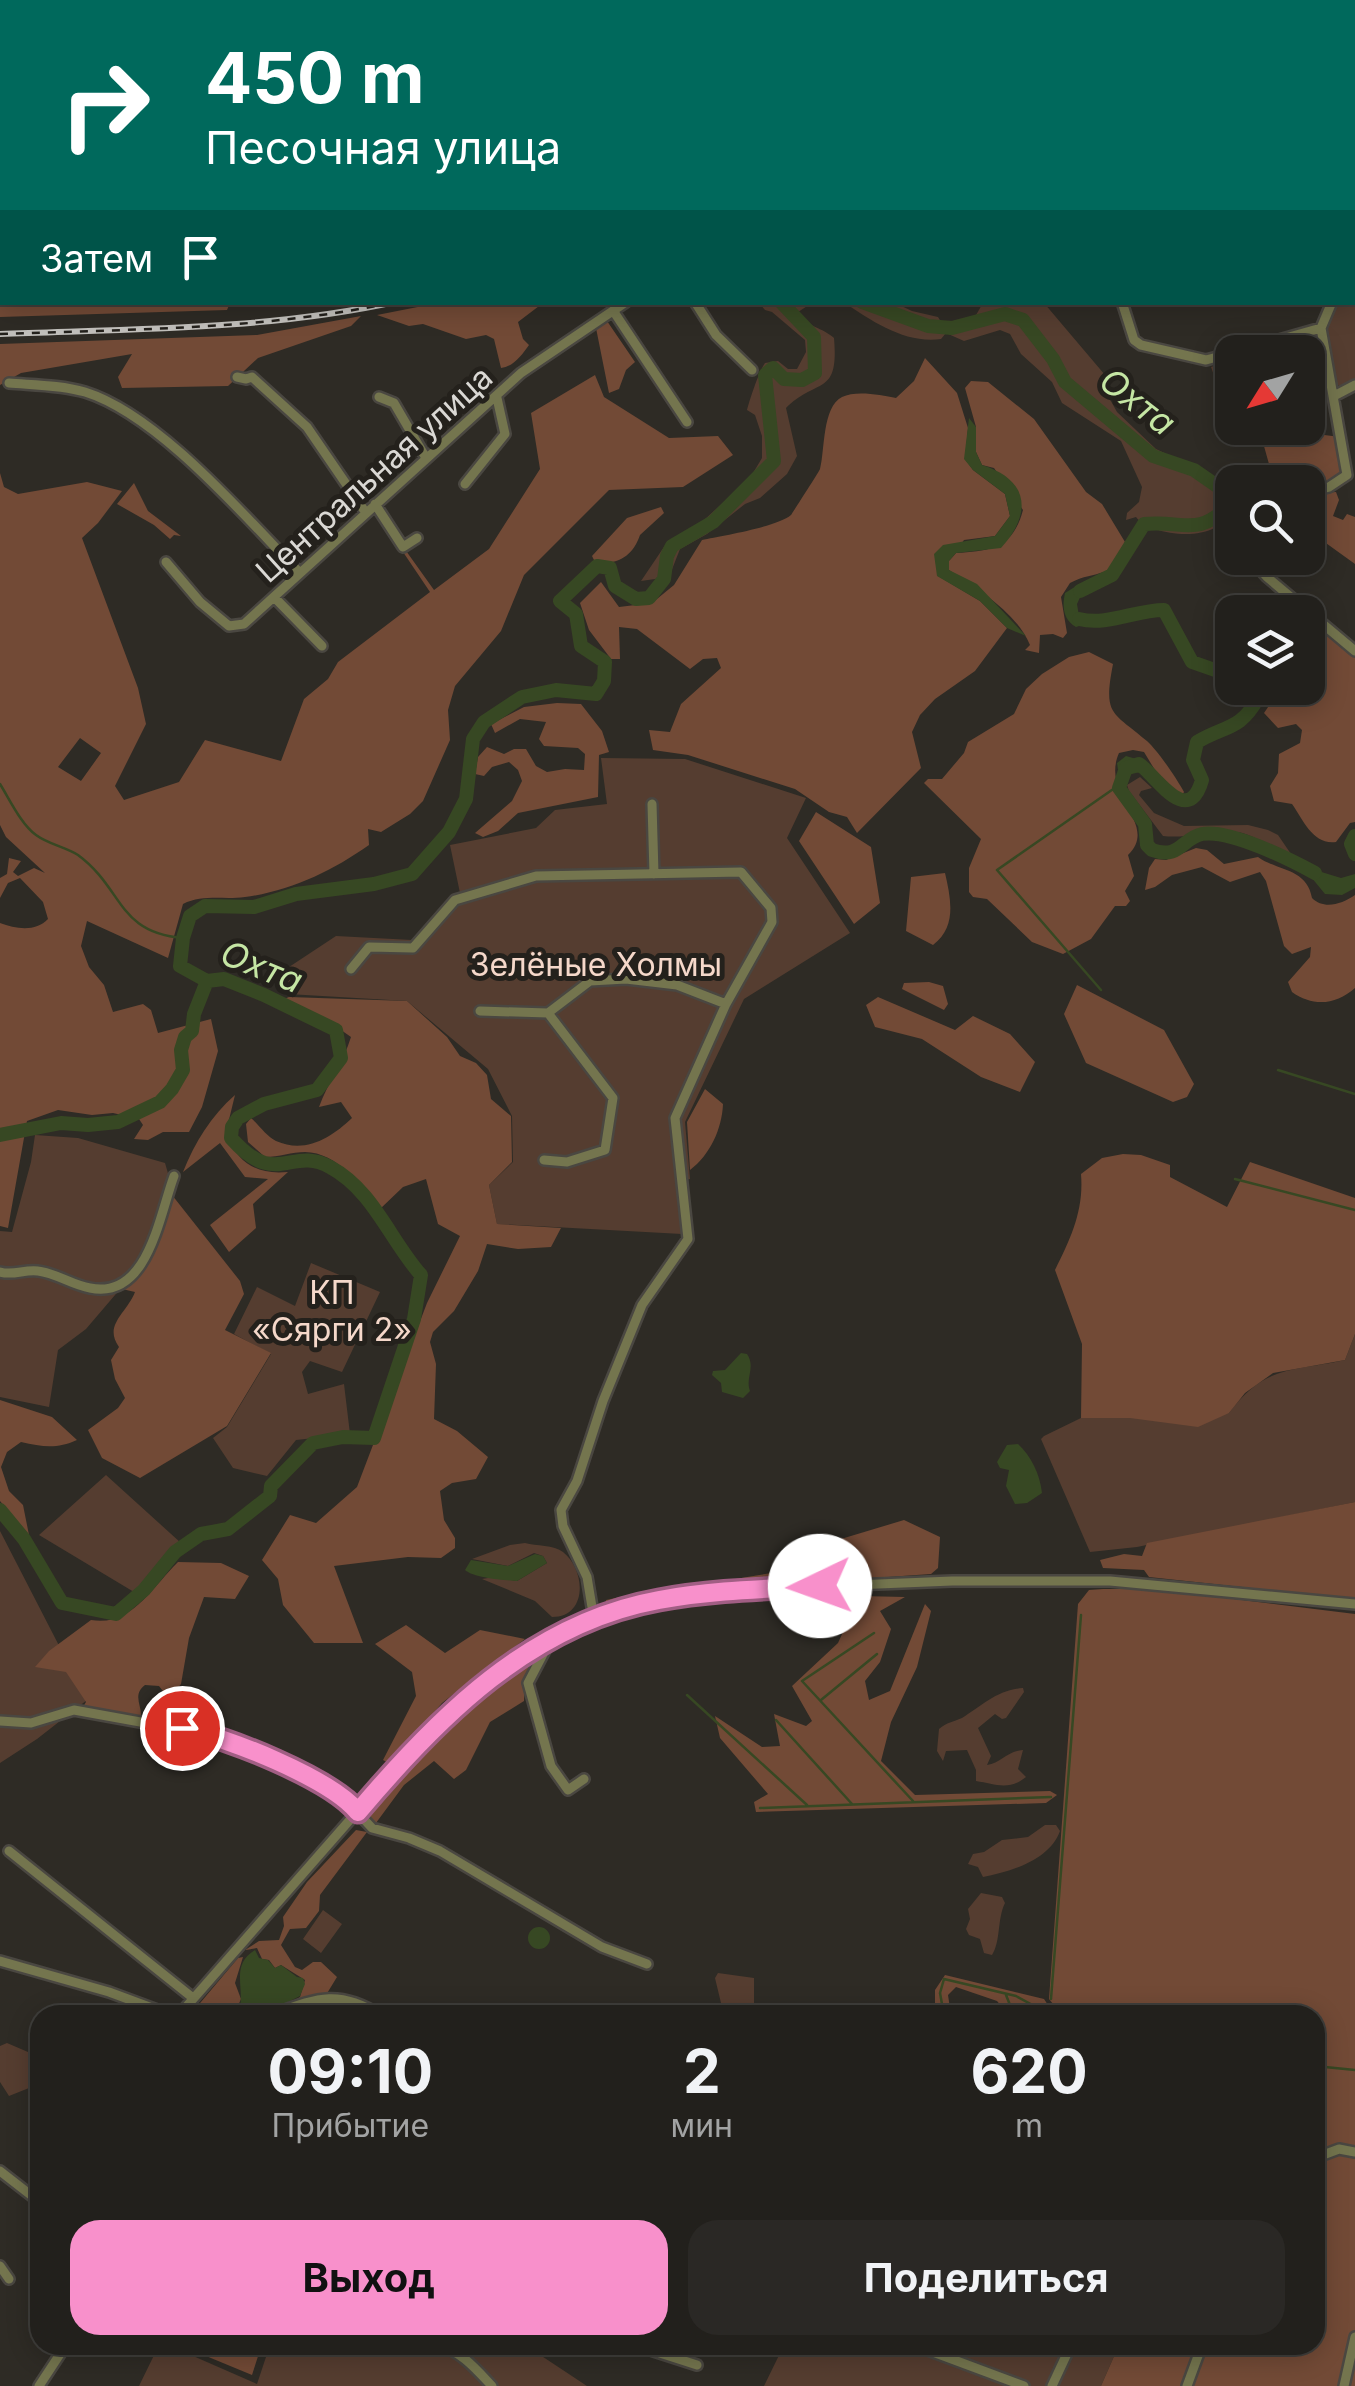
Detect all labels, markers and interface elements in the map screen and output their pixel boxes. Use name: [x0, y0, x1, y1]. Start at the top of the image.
text: 450 m: [205, 35, 425, 120]
icon: right: [40, 40, 170, 170]
text: Песочная улица: [205, 120, 561, 175]
icon: arrive: [173, 230, 228, 285]
text: Затем: [40, 235, 153, 281]
north arrow: [1215, 335, 1325, 445]
map controls: [1215, 335, 1325, 705]
street label: Центральная улица: [248, 358, 500, 590]
water label: Охта: [1092, 358, 1184, 444]
button: search: [1215, 465, 1325, 575]
button: layers: [1215, 595, 1325, 705]
water label: Охта: [215, 931, 309, 1001]
park label: Зелёные Холмы: [470, 945, 722, 984]
park label: КП «Сярги 2»: [252, 1273, 412, 1349]
position arrow: [768, 1534, 872, 1638]
pin: [140, 1686, 225, 1771]
icon: arrive: [155, 1701, 210, 1756]
text: 09:10: [267, 2035, 433, 2107]
text: 2: [683, 2035, 721, 2107]
text: 620: [970, 2035, 1088, 2107]
text: Прибытие: [271, 2106, 429, 2145]
text: мин: [671, 2106, 733, 2145]
text: m: [1015, 2106, 1043, 2145]
button: Выход: [70, 2220, 668, 2335]
button: Поделиться: [688, 2220, 1285, 2335]

